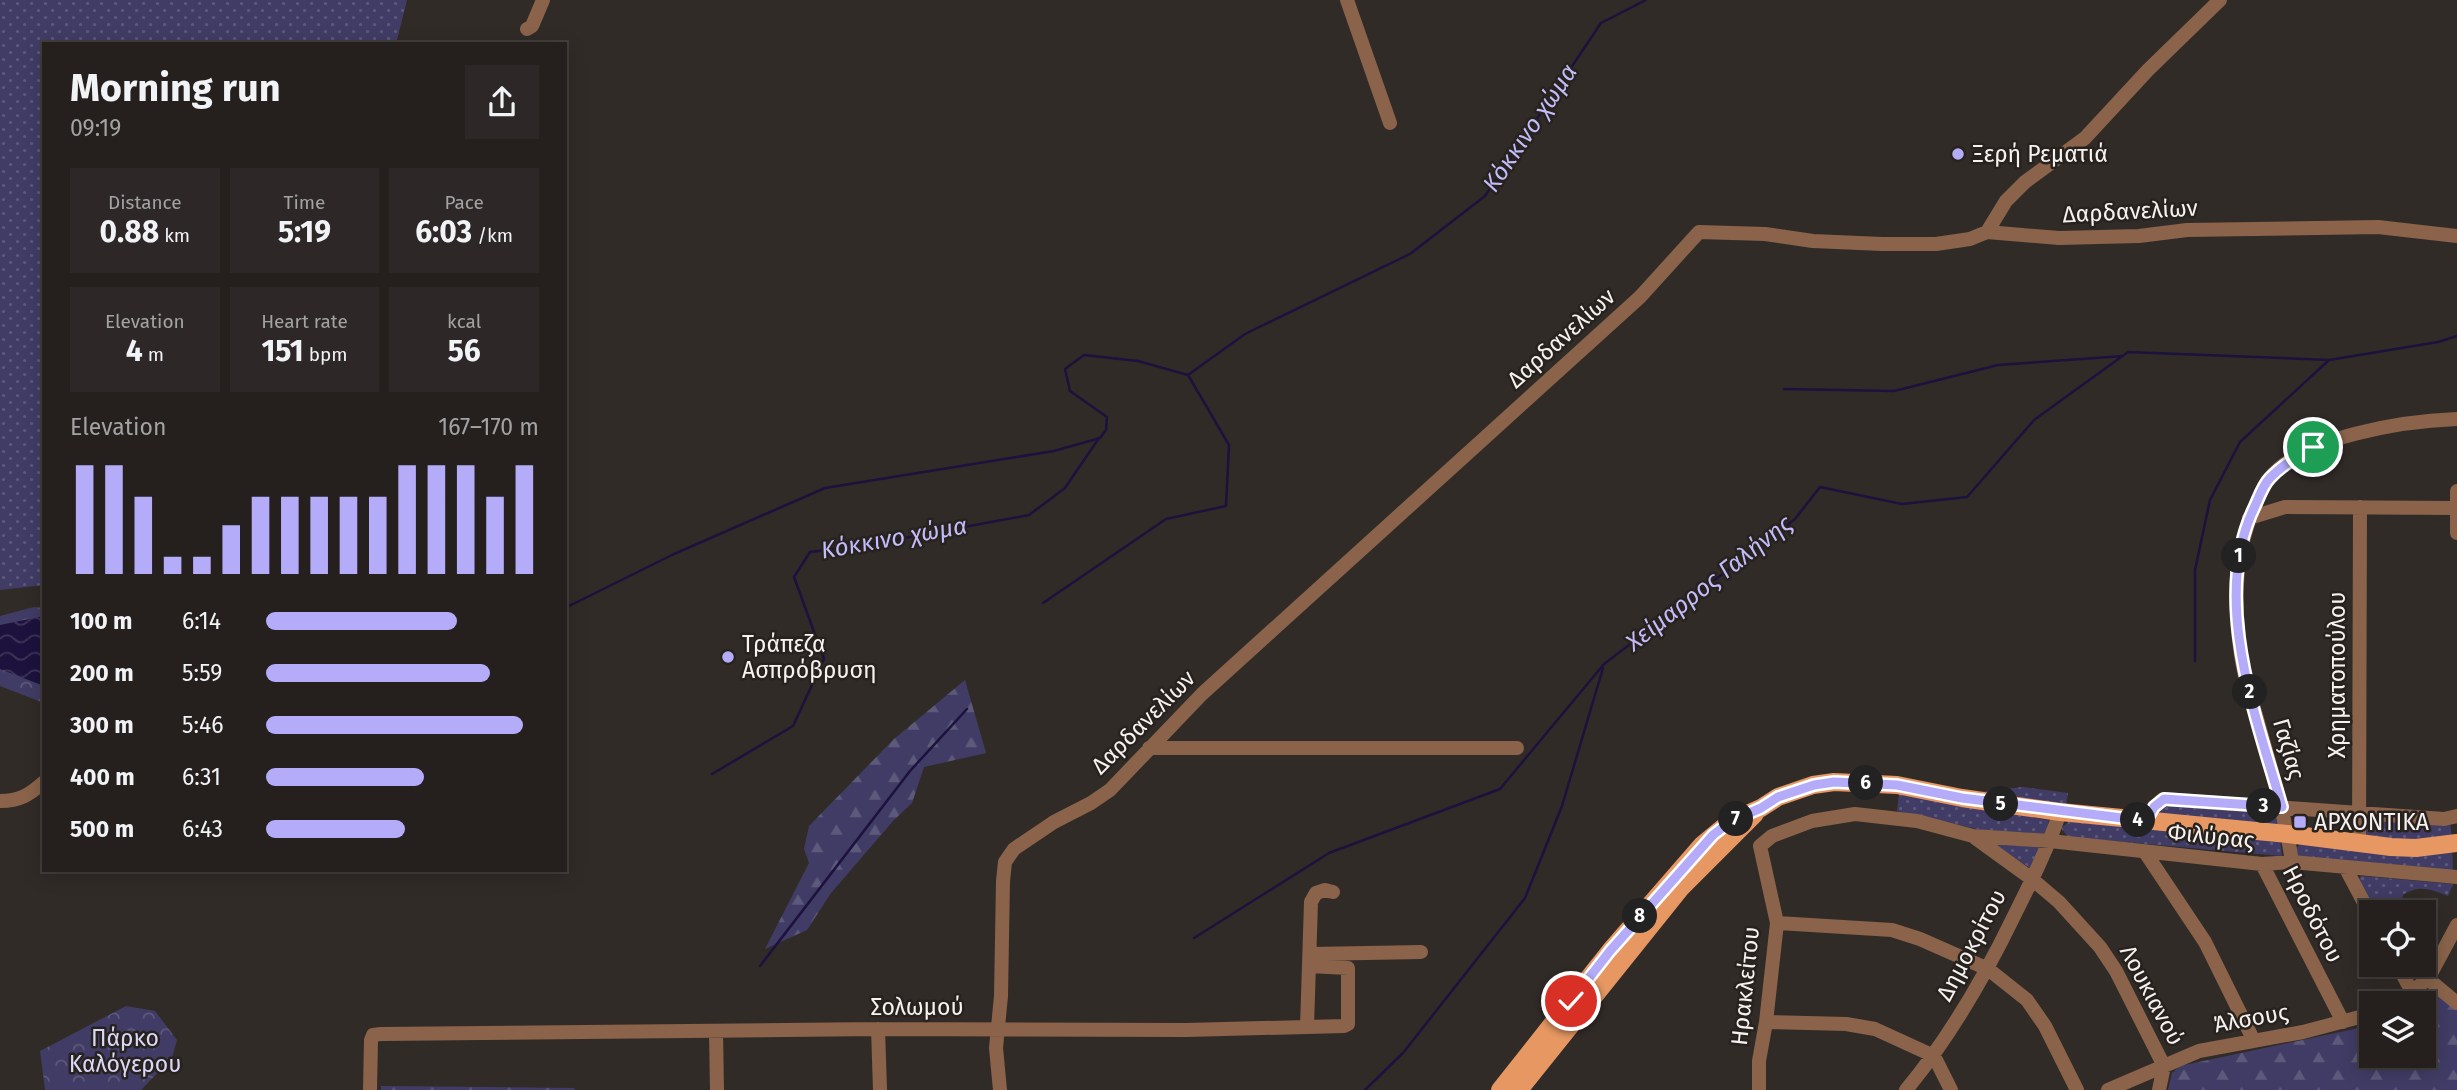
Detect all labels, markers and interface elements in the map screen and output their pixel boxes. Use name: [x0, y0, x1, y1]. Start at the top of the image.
water label: Κόκκινο χώμα: [1477, 59, 1583, 197]
text: Morning run: [70, 65, 281, 111]
button: share: [465, 65, 539, 139]
text: 09:19: [70, 114, 121, 142]
place label: Ξερή Ρεματιά: [1972, 140, 2108, 168]
marker: Ξερή Ρεματιά: [1950, 146, 1966, 162]
text: Distance: [108, 191, 182, 214]
text: Time: [284, 191, 325, 214]
text: Pace: [444, 191, 484, 214]
street label: Δαρδανελίων: [2062, 193, 2198, 229]
text: 0.88: [99, 214, 159, 250]
text: 5:19: [278, 214, 331, 250]
text: 6:03: [415, 214, 472, 250]
text: km: [159, 224, 190, 247]
text: /km: [472, 224, 513, 247]
street label: Δαρδανελίων: [1501, 282, 1621, 394]
text: Elevation: [105, 310, 185, 333]
text: Heart rate: [261, 310, 348, 333]
text: kcal: [447, 310, 481, 333]
text: 4: [126, 333, 143, 369]
text: 151: [261, 333, 304, 369]
text: 56: [448, 333, 481, 369]
text: m: [143, 343, 164, 366]
text: bpm: [304, 343, 348, 366]
text: Elevation: [70, 413, 166, 441]
text: 167–170 m: [438, 413, 539, 441]
pin: [2283, 417, 2343, 477]
icon: arrive: [2294, 428, 2332, 466]
water label: Χείμαρρος Γαλήνης: [1619, 509, 1798, 657]
water label: Κόκκινο χώμα: [819, 511, 969, 565]
pin: 1: [2222, 538, 2256, 574]
text: 1: [2234, 544, 2243, 567]
street label: Χρηματοπούλου: [2323, 592, 2351, 758]
text: 100 m: [70, 607, 132, 635]
text: 6:14: [182, 607, 221, 635]
place label: Τράπεζα Ασπρόβρυση: [742, 630, 877, 684]
marker: Τράπεζα Ασπρόβρυση: [720, 649, 736, 665]
text: 200 m: [70, 659, 134, 687]
text: 5:59: [182, 659, 222, 687]
street label: Δαρδανελίων: [1085, 664, 1201, 780]
pin: 2: [2232, 674, 2268, 710]
text: 2: [2245, 680, 2254, 703]
text: 300 m: [70, 711, 134, 739]
text: 5:46: [182, 711, 223, 739]
street label: Γαζίας: [2267, 715, 2311, 783]
text: 400 m: [70, 763, 135, 791]
text: 6:31: [182, 763, 221, 791]
pin: 6: [1848, 766, 1884, 800]
text: 6: [1860, 771, 1871, 794]
pin: 5: [1983, 786, 2018, 822]
pin: 3: [2246, 788, 2282, 824]
text: 5: [1995, 792, 2006, 815]
text: 3: [2259, 794, 2268, 817]
pin: 7: [1718, 802, 1754, 836]
pin: 4: [2120, 802, 2156, 838]
text: 7: [1731, 807, 1740, 830]
text: 4: [2132, 808, 2143, 831]
place label: ΑΡΧΟΝΤΙΚΑ: [2314, 808, 2430, 836]
marker: ΑΡΧΟΝΤΙΚΑ: [2292, 814, 2308, 830]
text: 500 m: [70, 815, 134, 843]
text: 6:43: [182, 815, 223, 843]
street label: Φιλύρας: [2166, 818, 2256, 854]
street label: Ηροδότου: [2277, 861, 2349, 967]
street label: Δημοκρίτου: [1930, 884, 2012, 1006]
pin: 8: [1622, 898, 1658, 934]
map controls: [2359, 900, 2436, 1068]
button: locate: [2359, 900, 2436, 977]
text: 8: [1634, 904, 1645, 927]
street label: Ηρακλείτου: [1725, 925, 1765, 1047]
street label: Λουκιανού: [2114, 940, 2190, 1050]
pin: [1541, 971, 1601, 1031]
icon: check: [1552, 982, 1590, 1020]
button: layers: [2359, 991, 2436, 1068]
street label: Σολωμού: [870, 993, 964, 1021]
street label: Άλσους: [2211, 998, 2291, 1038]
park label: Πάρκο Καλόγερου: [69, 1024, 181, 1078]

